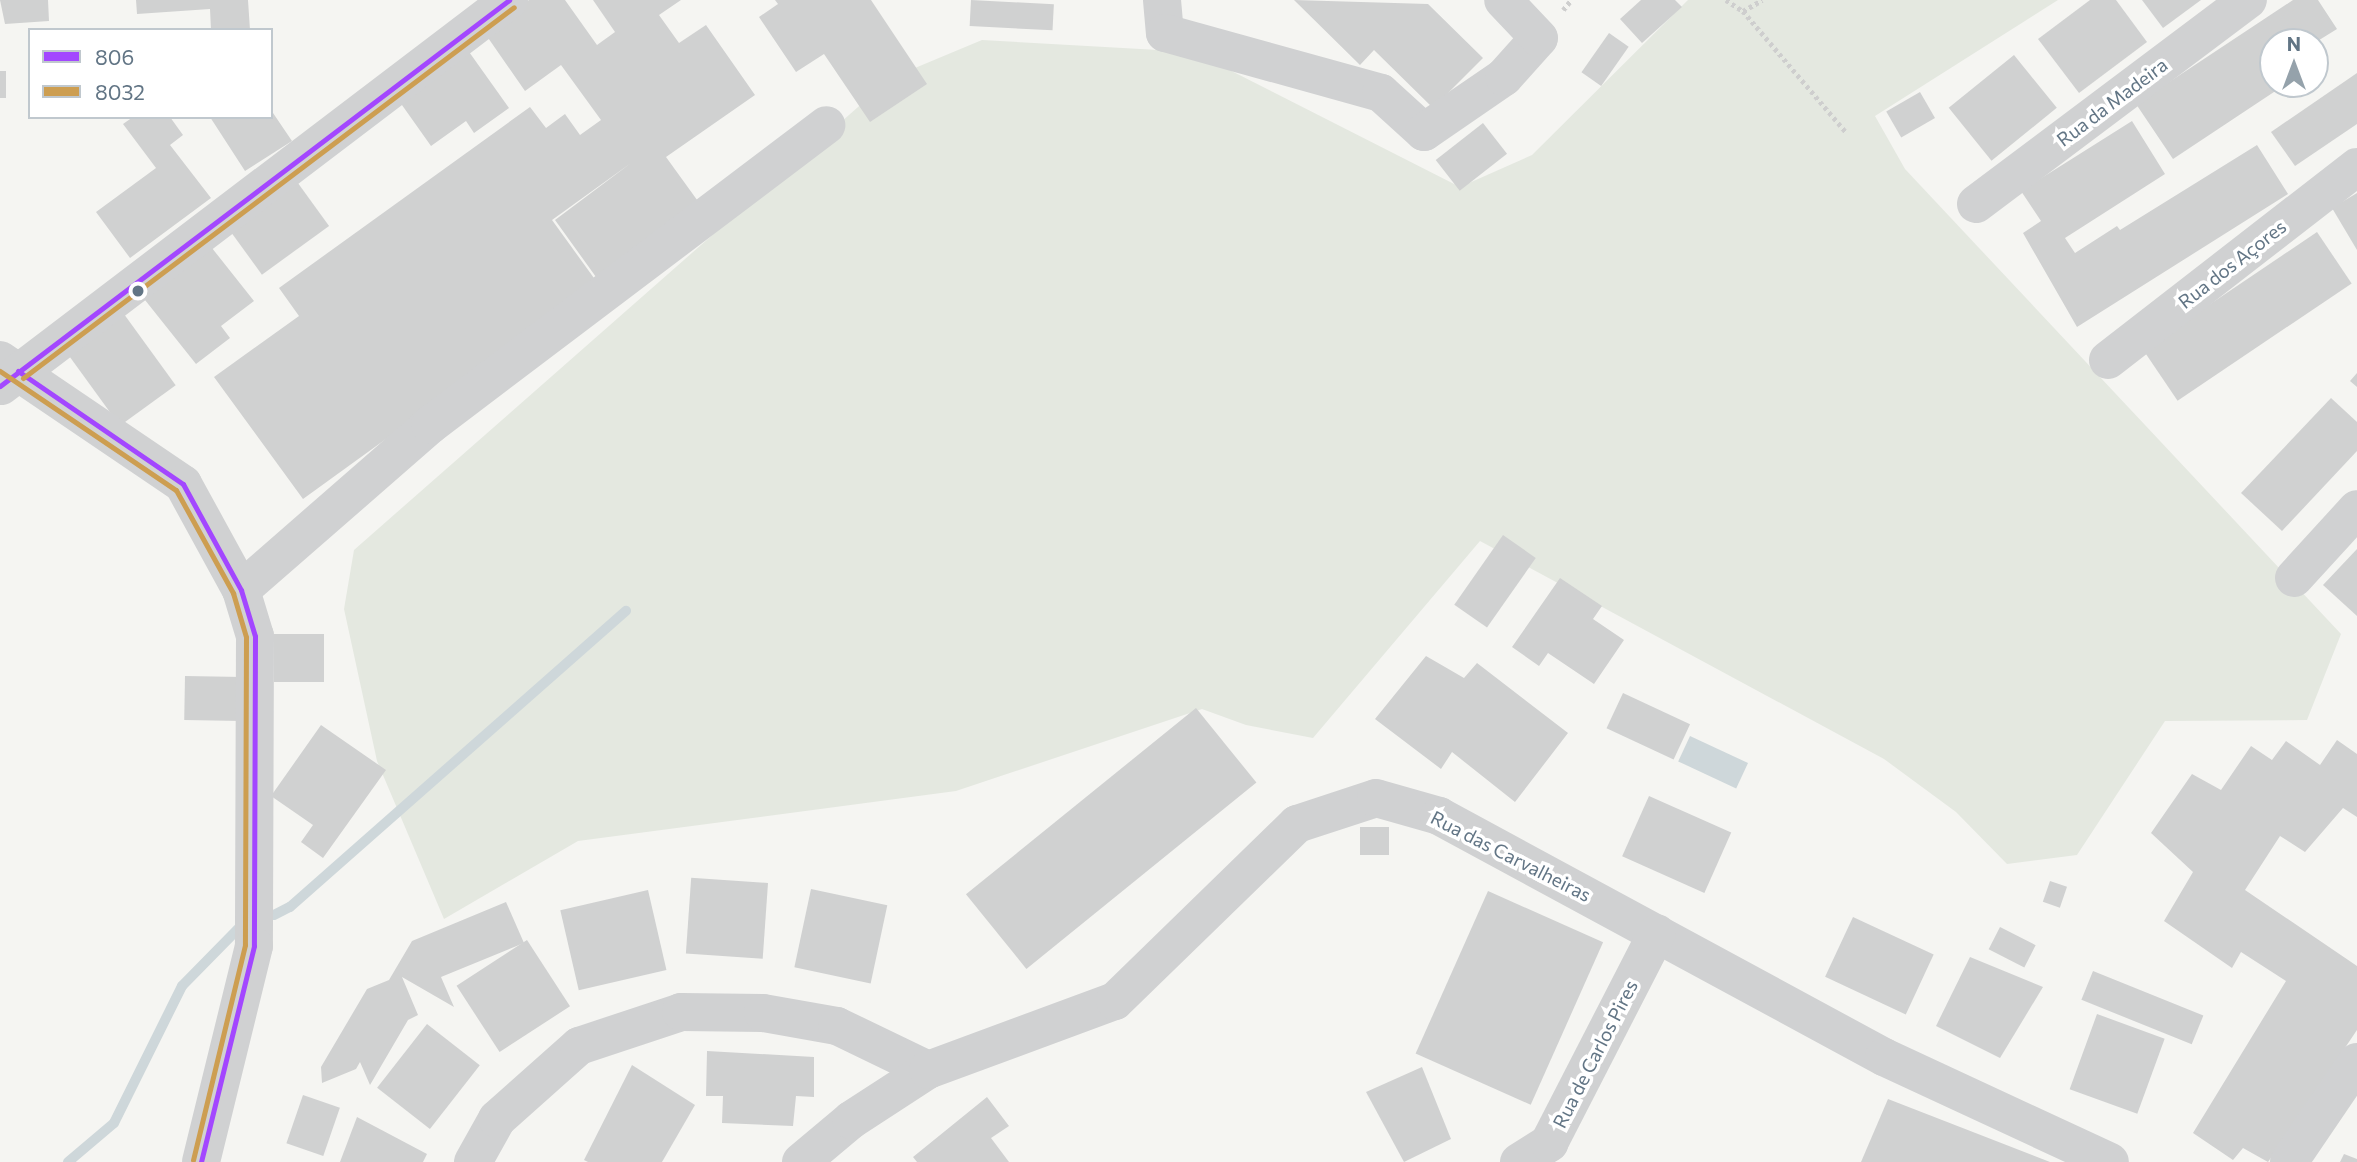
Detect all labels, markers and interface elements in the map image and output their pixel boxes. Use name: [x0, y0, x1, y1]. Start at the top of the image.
legend: [28, 28, 273, 119]
north arrow: [2259, 28, 2329, 98]
text: N: [2287, 32, 2301, 55]
text: 806: [95, 44, 134, 69]
street label: Rua da Madeira: [2052, 53, 2172, 151]
text: 8032: [95, 79, 145, 104]
street label: Rua dos Açores: [2174, 215, 2290, 313]
unlabelled marker: [131, 284, 145, 298]
street label: Rua das Carvalheiras: [1427, 806, 1595, 906]
street label: Rua de Carlos Pires: [1548, 976, 1642, 1132]

